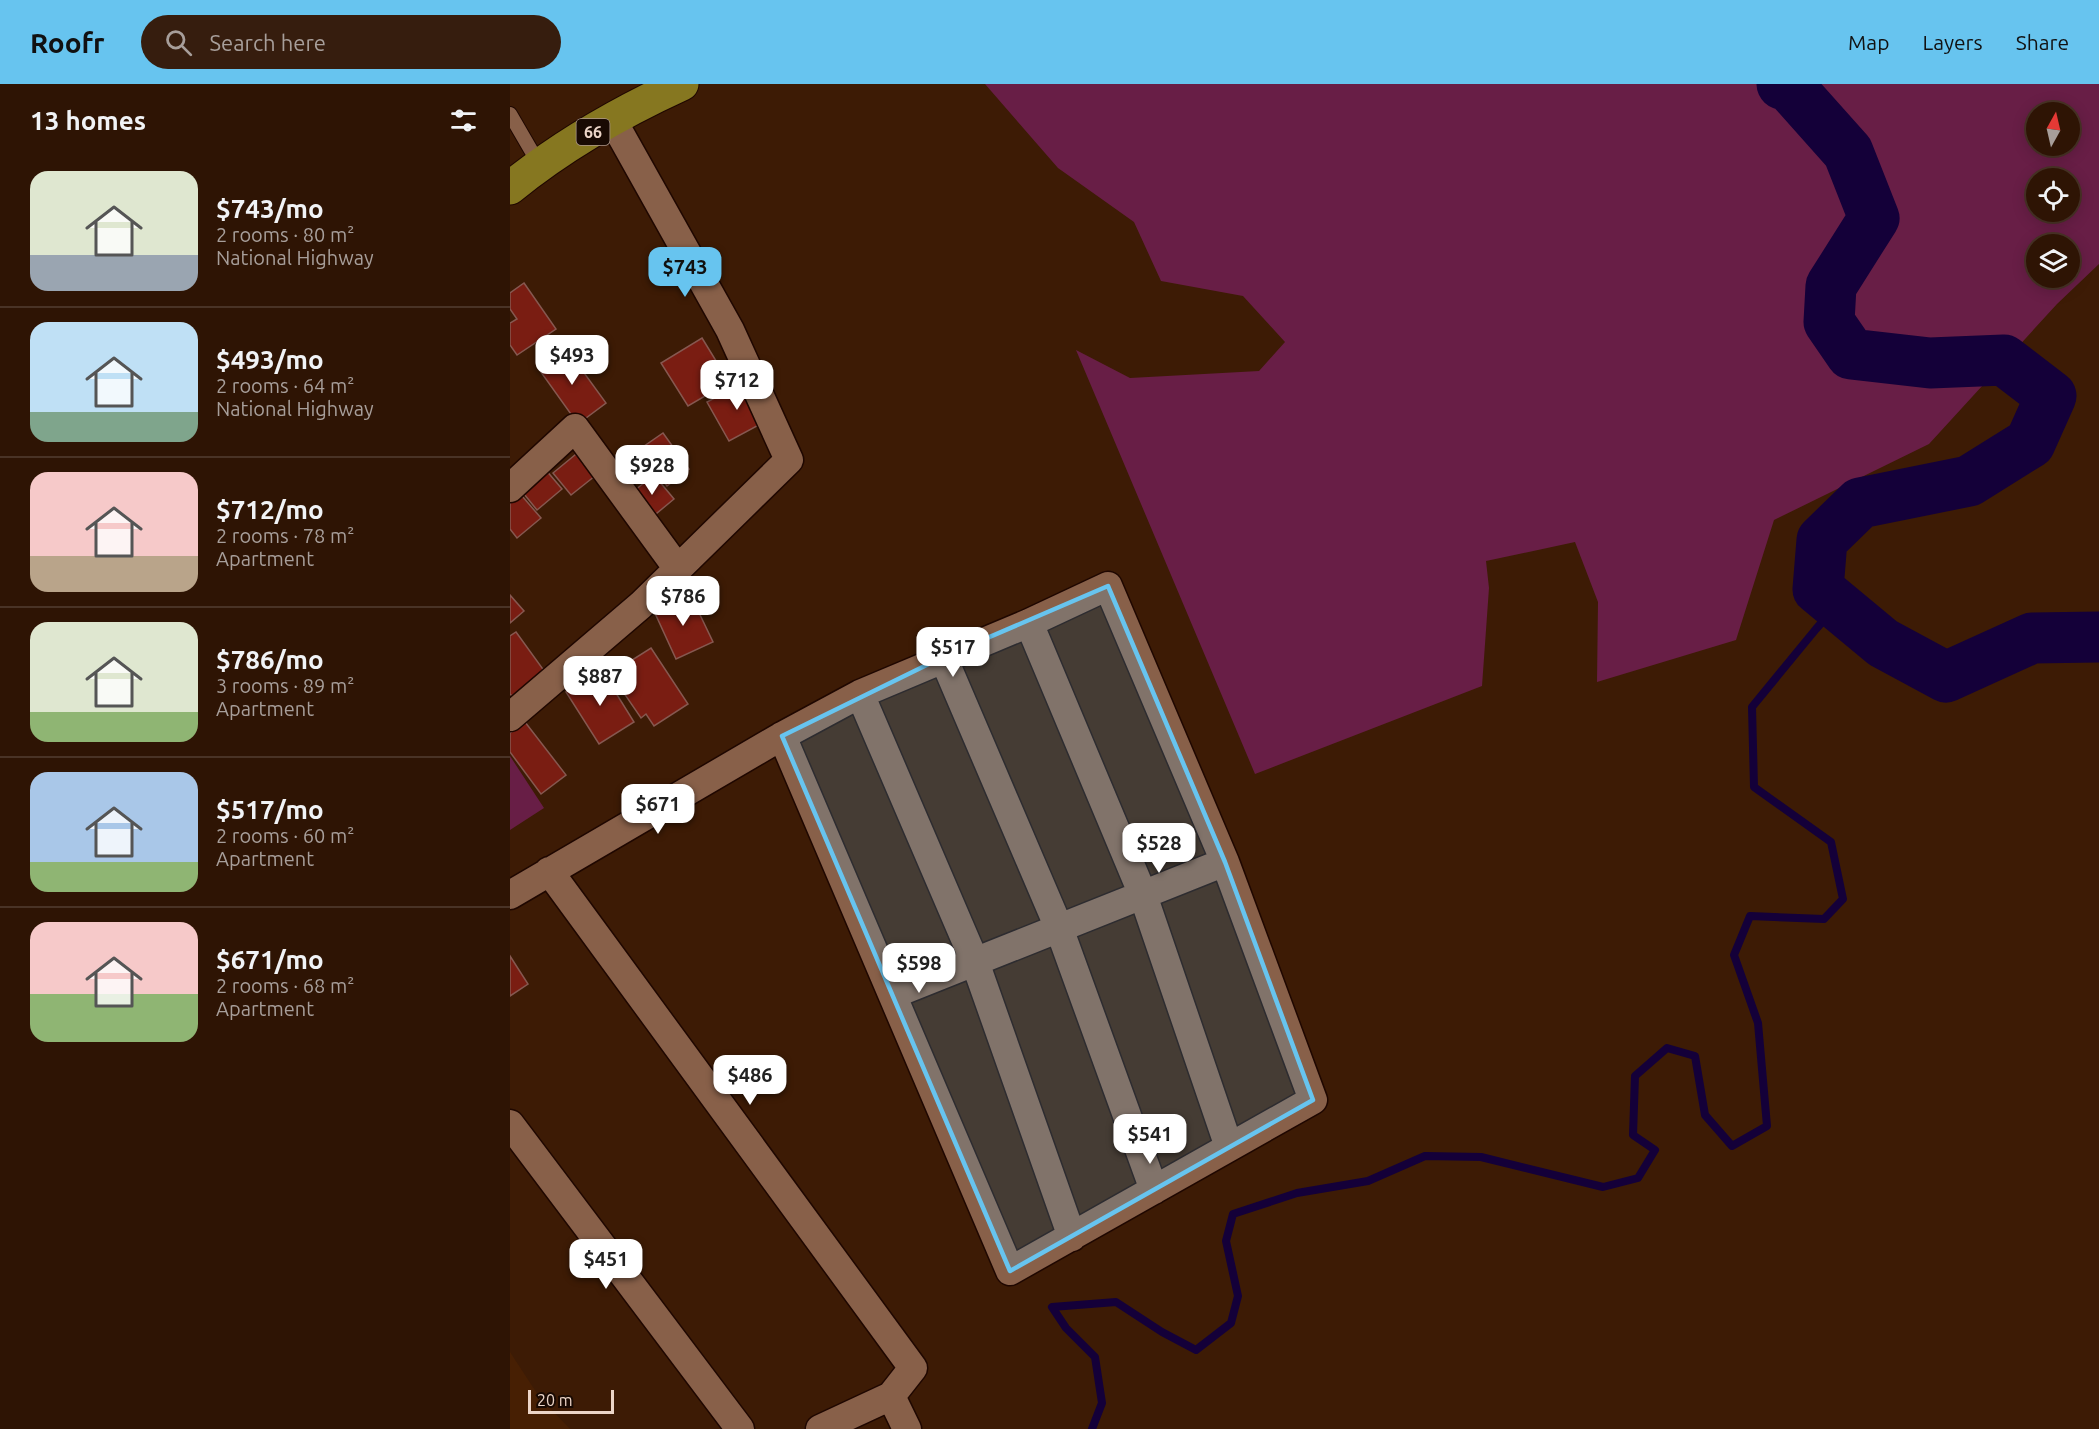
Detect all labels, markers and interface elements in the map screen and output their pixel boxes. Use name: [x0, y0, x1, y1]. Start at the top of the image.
search box: [141, 15, 561, 69]
icon: search: [162, 26, 195, 59]
text: Roofr: [30, 27, 105, 58]
text: Search here: [210, 30, 326, 55]
text: Map: [1848, 30, 1889, 54]
text: Layers: [1922, 30, 1983, 54]
text: Share: [2016, 30, 2069, 54]
north arrow: [2026, 102, 2080, 156]
map controls: [2026, 102, 2080, 288]
icon: filters: [447, 104, 480, 137]
text: 13 homes: [30, 106, 146, 135]
road number: 66: [576, 119, 610, 145]
button: locate: [2026, 168, 2080, 222]
text: $743/mo: [216, 194, 324, 223]
icon: home: [78, 195, 150, 267]
text: 2 rooms · 80 m²: [216, 223, 354, 246]
button: layers: [2026, 234, 2080, 288]
text: National Highway: [216, 246, 374, 269]
pin: $743: [649, 247, 721, 298]
text: $743: [662, 255, 708, 278]
pin: $493: [536, 335, 608, 386]
text: $493: [549, 343, 595, 366]
text: $493/mo: [216, 345, 324, 374]
icon: home: [78, 346, 150, 418]
pin: $712: [701, 360, 773, 411]
text: $712: [714, 368, 760, 391]
text: 2 rooms · 64 m²: [216, 374, 354, 397]
text: National Highway: [216, 397, 374, 420]
pin: $928: [616, 445, 688, 496]
text: $928: [629, 453, 675, 476]
text: $712/mo: [216, 495, 324, 524]
icon: home: [78, 496, 150, 568]
text: 2 rooms · 78 m²: [216, 524, 354, 547]
text: Apartment: [216, 547, 314, 570]
pin: $786: [647, 576, 719, 627]
text: $786: [660, 584, 706, 607]
pin: $517: [917, 627, 989, 678]
text: $517: [930, 635, 976, 658]
text: $786/mo: [216, 645, 324, 674]
icon: home: [78, 646, 150, 718]
pin: $887: [564, 656, 636, 707]
text: $887: [577, 664, 623, 687]
text: 3 rooms · 89 m²: [216, 674, 354, 697]
text: Apartment: [216, 697, 314, 720]
pin: $671: [622, 784, 694, 835]
text: $671: [635, 792, 681, 815]
text: $517/mo: [216, 795, 324, 824]
icon: home: [78, 796, 150, 868]
pin: $528: [1123, 823, 1195, 874]
text: 2 rooms · 60 m²: [216, 824, 354, 847]
text: $528: [1136, 831, 1182, 854]
text: Apartment: [216, 847, 314, 870]
pin: $598: [883, 943, 955, 994]
text: $671/mo: [216, 945, 324, 974]
icon: home: [78, 946, 150, 1018]
text: $598: [896, 951, 942, 974]
text: 2 rooms · 68 m²: [216, 974, 354, 997]
text: Apartment: [216, 997, 314, 1020]
pin: $486: [714, 1055, 786, 1106]
text: $486: [727, 1063, 773, 1086]
pin: $541: [1114, 1114, 1186, 1165]
text: $541: [1127, 1122, 1173, 1145]
pin: $451: [570, 1239, 642, 1290]
text: $451: [583, 1247, 629, 1270]
scale bar: [528, 1387, 614, 1414]
text: 20 m: [537, 1391, 573, 1409]

